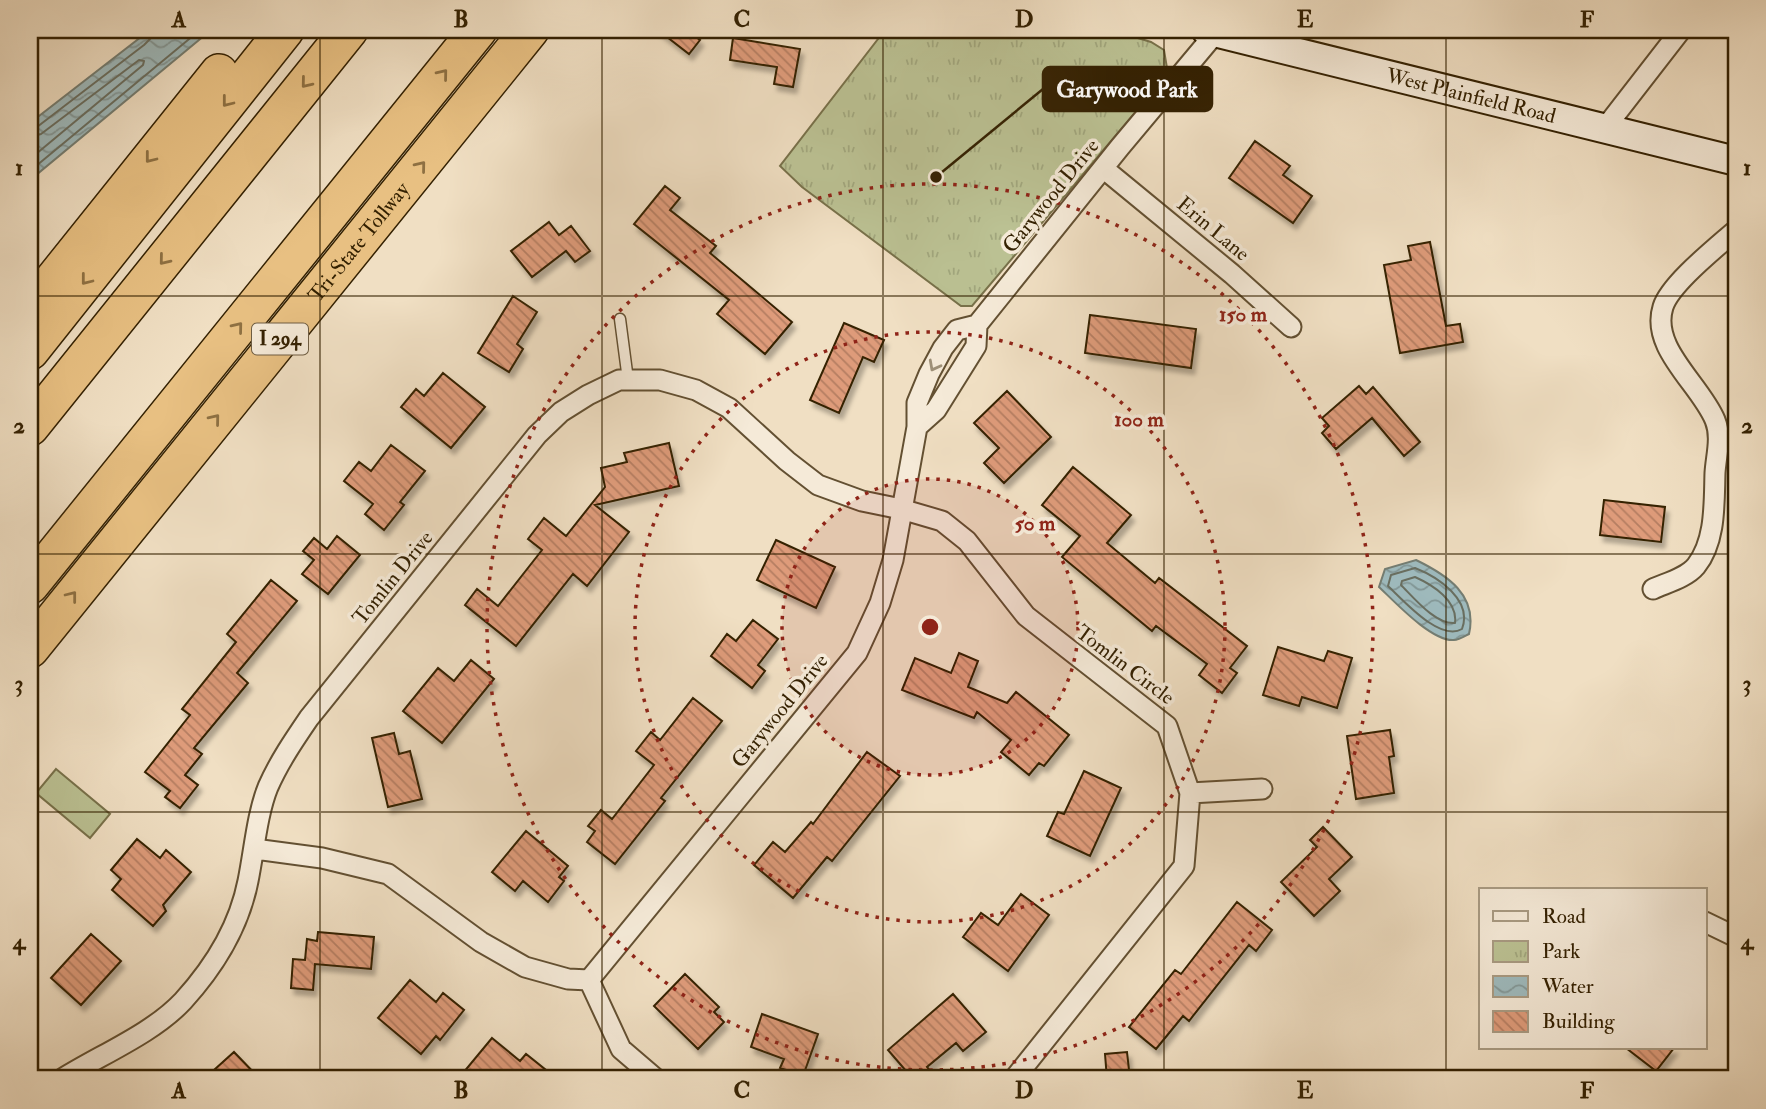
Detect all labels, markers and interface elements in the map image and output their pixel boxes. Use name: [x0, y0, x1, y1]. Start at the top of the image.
text: A: [171, 5, 187, 34]
text: B: [453, 5, 469, 34]
text: C: [734, 5, 750, 34]
text: D: [1015, 5, 1033, 34]
text: E: [1297, 5, 1314, 34]
text: F: [1580, 5, 1595, 34]
street label: West Plainfield Road: [1382, 61, 1559, 130]
callout: Garywood Park: [1043, 67, 1212, 111]
one-way arrow: [435, 69, 447, 82]
one-way arrow: [302, 75, 314, 88]
text: Garywood Park: [1056, 75, 1199, 105]
one-way arrow: [223, 95, 236, 107]
street label: Garywood Drive: [997, 133, 1105, 259]
one-way arrow: [145, 150, 158, 162]
text: 1: [15, 153, 23, 182]
text: 1: [1743, 153, 1751, 182]
one-way arrow: [412, 162, 425, 174]
street label: Tri-State Tollway: [302, 176, 416, 308]
street label: Erin Lane: [1171, 191, 1255, 268]
one-way arrow: [159, 253, 172, 265]
one-way arrow: [81, 273, 94, 285]
text: 150 m: [1219, 301, 1268, 328]
one-way arrow: [230, 322, 243, 334]
road number: I 294: [252, 324, 308, 354]
one-way arrow: [928, 359, 942, 372]
text: 100 m: [1114, 406, 1165, 433]
text: 2: [13, 411, 25, 440]
text: 2: [1741, 411, 1753, 440]
one-way arrow: [207, 414, 219, 427]
text: 50 m: [1015, 510, 1056, 537]
street label: Tomlin Drive: [347, 525, 439, 631]
one-way arrow: [64, 591, 77, 603]
centre of rings: [918, 615, 942, 639]
street label: Tomlin Circle: [1070, 619, 1180, 711]
street label: Garywood Drive: [726, 648, 834, 774]
text: 3: [15, 669, 23, 698]
text: 3: [1743, 669, 1751, 698]
legend: [1479, 888, 1706, 1050]
text: Road: [1542, 903, 1587, 930]
text: 4: [12, 927, 27, 956]
text: 4: [1740, 927, 1755, 956]
text: Park: [1542, 938, 1580, 965]
text: Water: [1541, 973, 1594, 1000]
text: Building: [1542, 1008, 1615, 1035]
text: A: [171, 1076, 187, 1105]
text: B: [453, 1076, 469, 1105]
text: C: [734, 1076, 750, 1105]
text: D: [1015, 1076, 1033, 1105]
text: E: [1297, 1076, 1314, 1105]
text: F: [1580, 1076, 1595, 1105]

